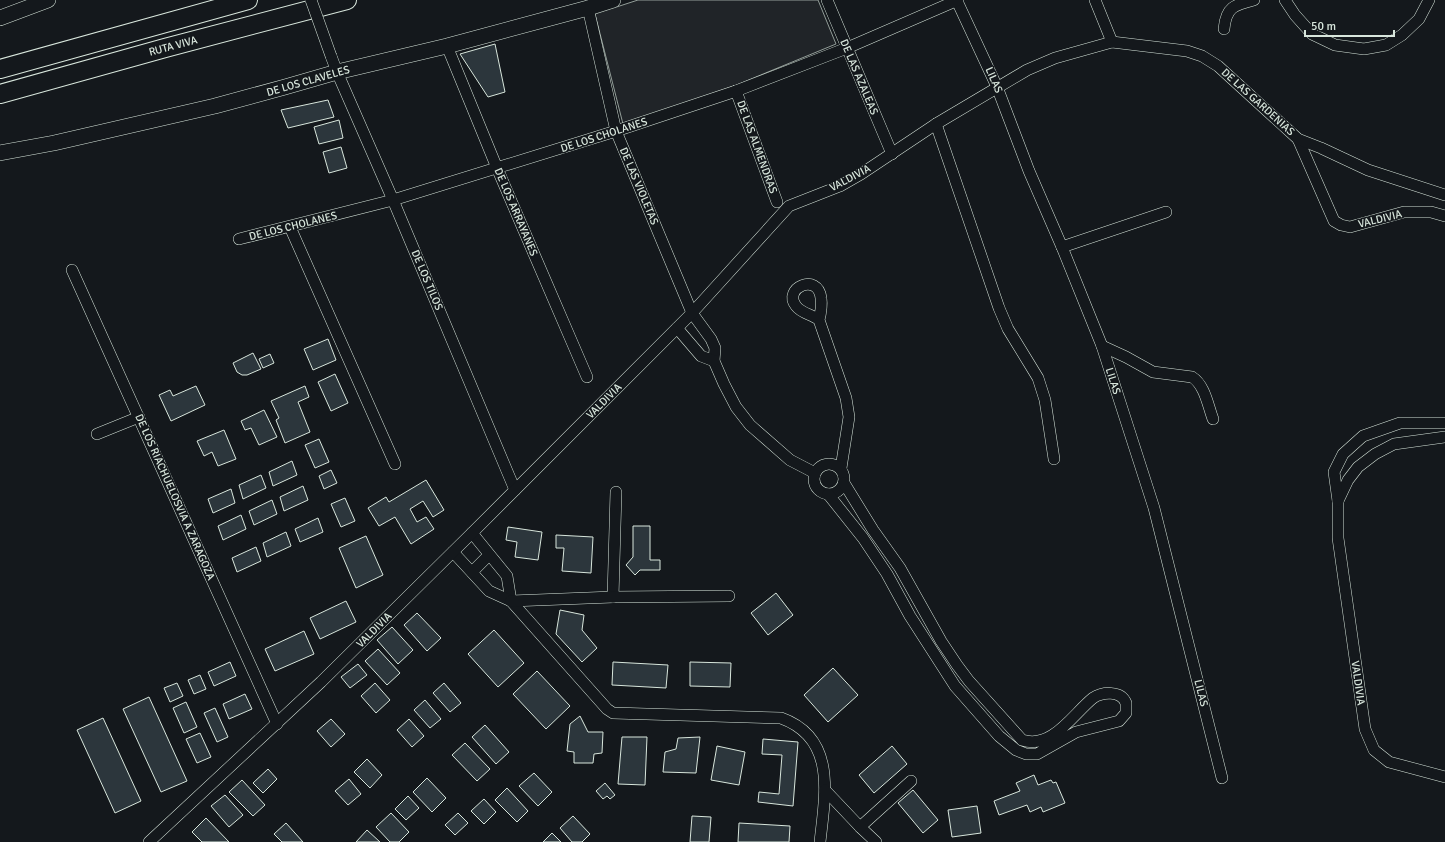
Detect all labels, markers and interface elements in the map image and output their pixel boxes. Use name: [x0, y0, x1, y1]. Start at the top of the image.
scale bar: [1305, 12, 1394, 38]
text: 50 m: [1311, 19, 1336, 34]
street label: RUTA VIVA: [147, 33, 199, 59]
street label: DE LAS AZALEAS: [837, 37, 881, 117]
street label: DE LOS CLAVELES: [265, 63, 351, 99]
street label: LILAS: [983, 65, 1005, 95]
street label: DE LAS GARDENIAS: [1219, 66, 1297, 138]
street label: DE LAS ALMENDRAS: [734, 99, 780, 195]
street label: DE LOS CHOLANES: [559, 115, 649, 155]
street label: DE LAS VIOLETAS: [617, 145, 661, 227]
street label: VALDIVIA: [827, 162, 873, 194]
street label: DE LOS ARRAYANES: [492, 166, 540, 258]
street label: VALDIVIA: [1357, 207, 1404, 231]
street label: DE LOS CHOLANES: [248, 209, 338, 243]
street label: DE LOS TILOS: [408, 248, 446, 312]
street label: LILAS: [1103, 366, 1123, 396]
street label: VALDIVIA: [584, 380, 625, 421]
street label: DE LOS RIACHUELOSVIA A ZARAGOZA: [132, 412, 218, 582]
street label: VALDIVIA: [354, 609, 395, 650]
street label: VALDIVIA: [1348, 660, 1368, 706]
street label: LILAS: [1191, 678, 1211, 708]

